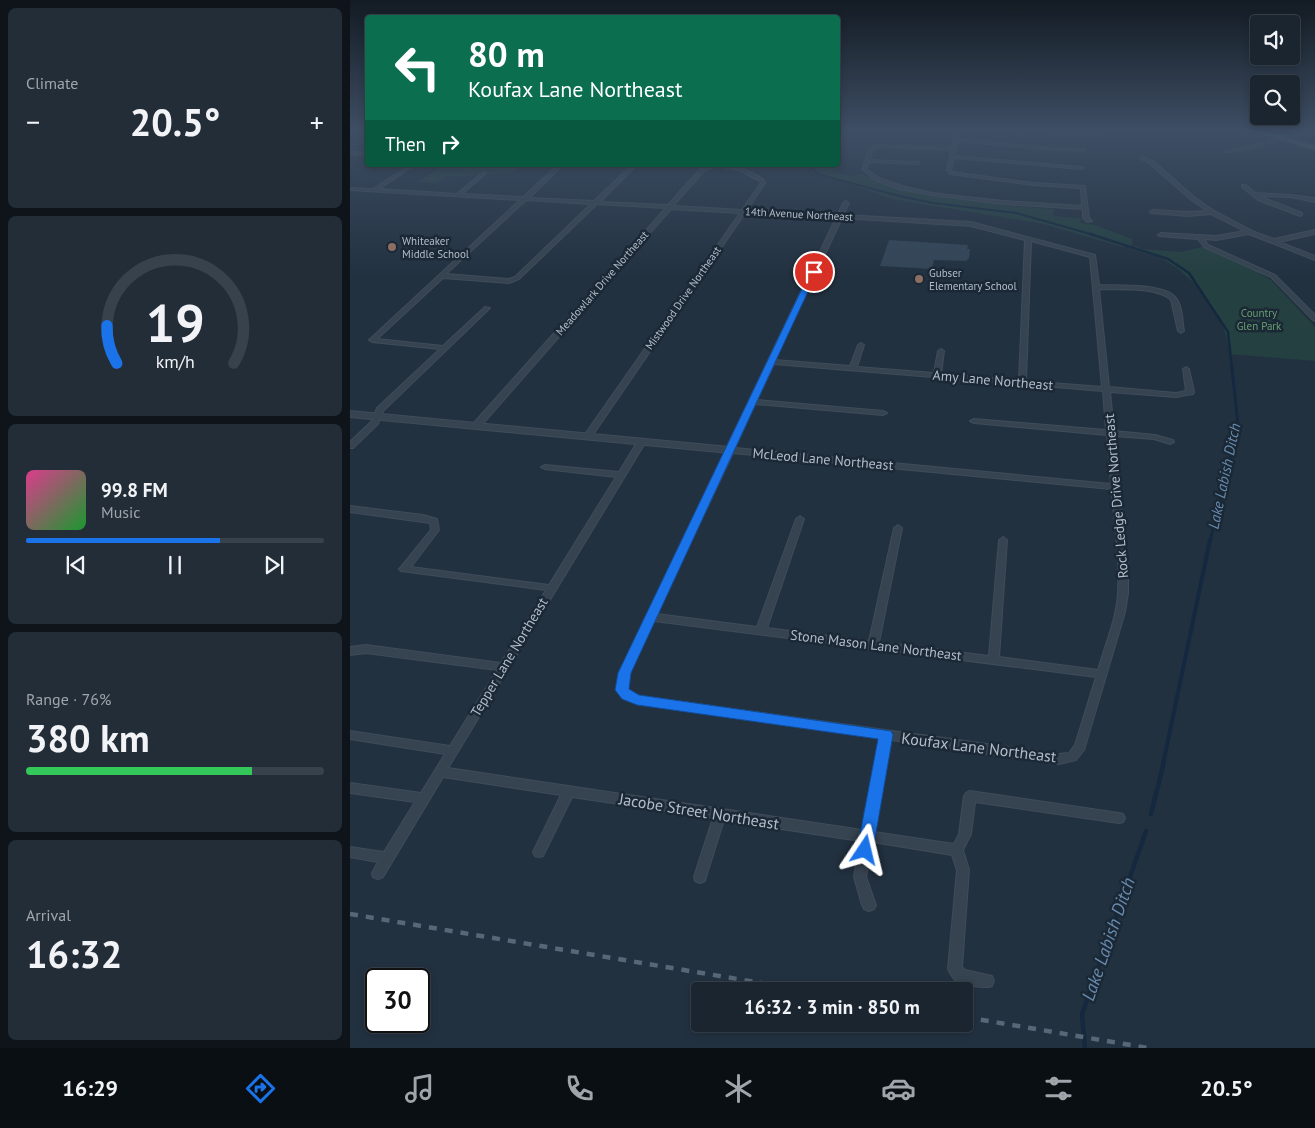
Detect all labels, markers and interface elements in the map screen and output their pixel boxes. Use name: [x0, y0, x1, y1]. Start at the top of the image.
map controls: [1250, 15, 1300, 125]
button: sound: [1250, 15, 1300, 65]
text: 80 m: [468, 31, 545, 77]
icon: left: [385, 35, 450, 100]
text: Climate: [26, 73, 78, 93]
text: Koufax Lane Northeast: [468, 75, 682, 103]
button: search: [1250, 75, 1300, 125]
text: 20.5°: [130, 97, 220, 146]
text: −: [26, 103, 40, 140]
text: +: [310, 103, 324, 140]
icon: right: [436, 130, 464, 158]
text: Then: [385, 132, 426, 156]
street label: 14th Avenue Northeast: [745, 204, 854, 224]
street label: Meadowlark Drive Northeast: [553, 228, 651, 338]
place label: Whiteaker Middle School: [402, 234, 470, 261]
marker: Whiteaker Middle School: [386, 241, 398, 253]
street label: Mistwood Drive Northeast: [642, 244, 724, 352]
pin: [793, 251, 835, 293]
icon: arrive: [800, 258, 828, 286]
place label: Gubser Elementary School: [929, 266, 1017, 293]
marker: Gubser Elementary School: [913, 273, 925, 285]
text: 19: [146, 289, 204, 356]
park label: Country Glen Park: [1237, 306, 1282, 333]
text: km/h: [155, 350, 195, 373]
street label: Amy Lane Northeast: [932, 366, 1054, 394]
street label: Rock Ledge Drive Northeast: [1100, 413, 1132, 579]
water label: Lake Labish Ditch: [1204, 421, 1244, 531]
street label: McLeod Lane Northeast: [752, 444, 894, 474]
text: 99.8 FM: [101, 478, 168, 502]
text: Music: [101, 502, 141, 522]
icon: previous: [62, 551, 90, 579]
icon: pause: [161, 551, 189, 579]
icon: next: [260, 551, 288, 579]
street label: Tepper Lane Northeast: [466, 594, 552, 720]
street label: Stone Mason Lane Northeast: [789, 626, 963, 664]
text: Range · 76%: [26, 689, 111, 709]
text: 380 km: [26, 713, 150, 762]
street label: Koufax Lane Northeast: [900, 728, 1058, 766]
street label: Jacobe Street Northeast: [617, 788, 781, 834]
position arrow: [838, 823, 890, 875]
water label: Lake Labish Ditch: [1076, 874, 1140, 1004]
text: Arrival: [26, 905, 71, 925]
text: 16:32: [26, 929, 122, 978]
speed limit sign: 30: [365, 968, 430, 1033]
text: 16:32 · 3 min · 850 m: [744, 995, 920, 1019]
icon: directions: [243, 1071, 278, 1106]
icon: music: [402, 1071, 437, 1106]
icon: phone: [562, 1071, 597, 1106]
icon: climate: [721, 1071, 756, 1106]
icon: car: [881, 1071, 916, 1106]
icon: filters: [1041, 1071, 1076, 1106]
text: 16:29: [62, 1074, 118, 1102]
text: 20.5°: [1200, 1074, 1253, 1102]

